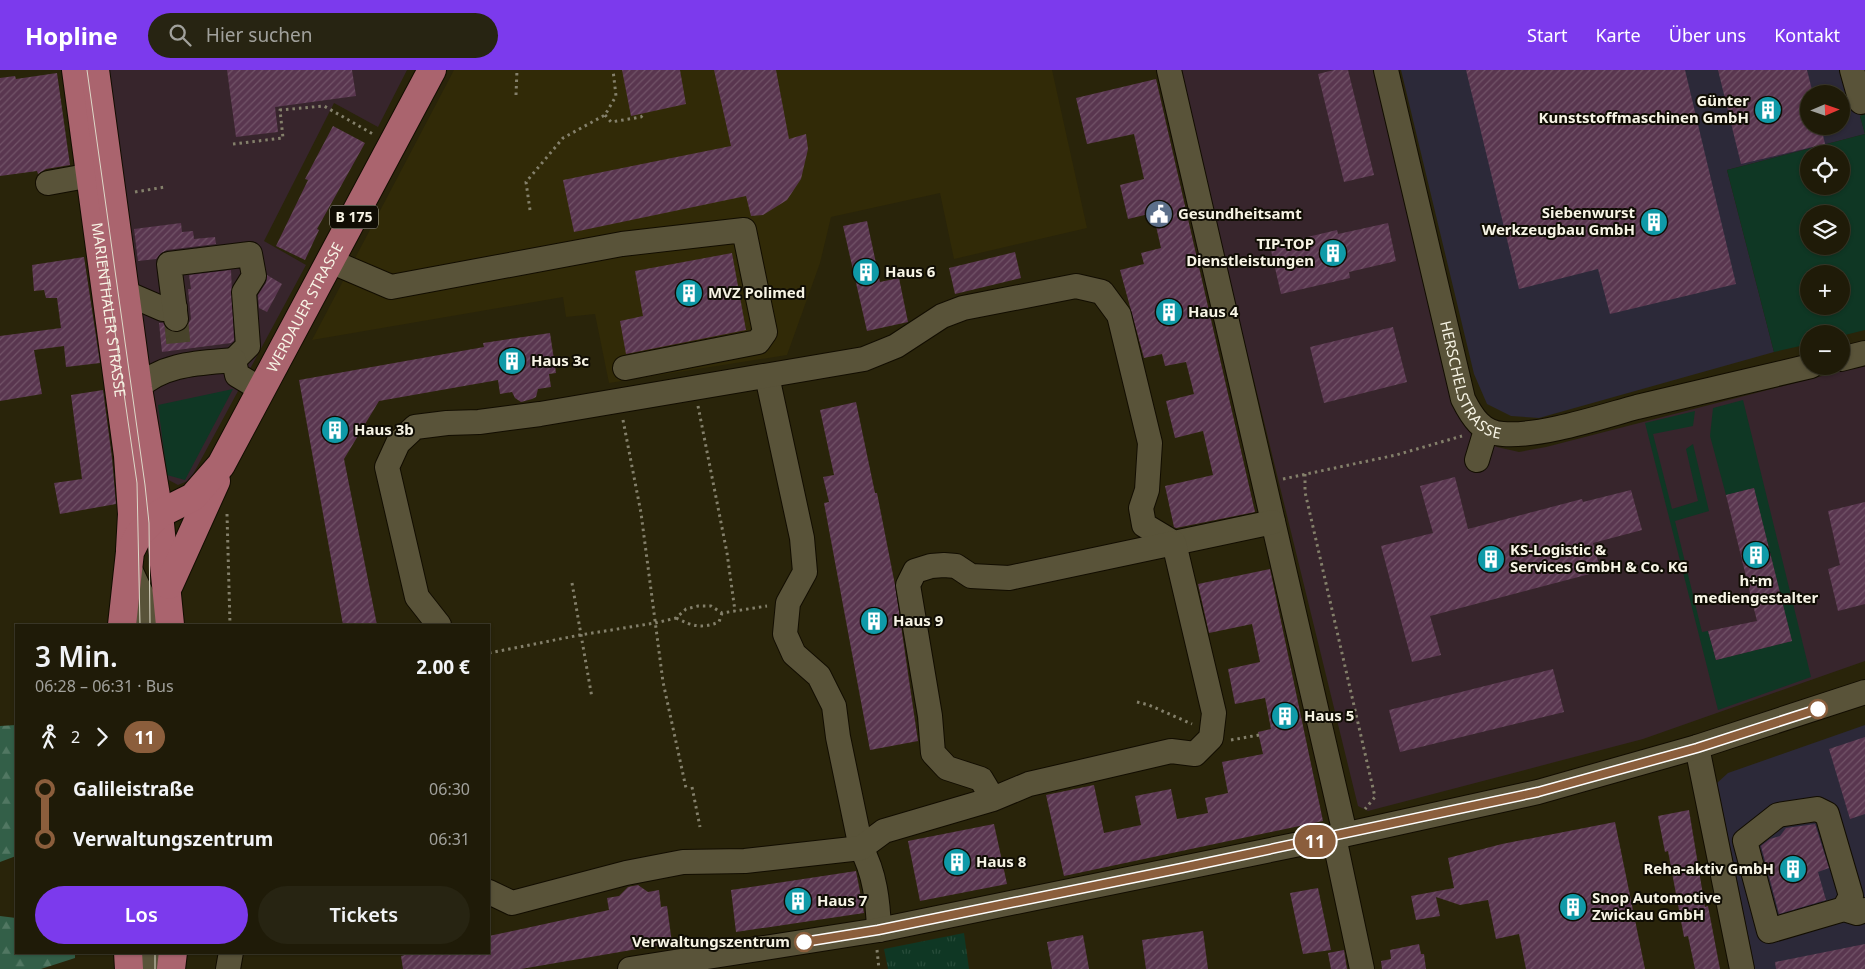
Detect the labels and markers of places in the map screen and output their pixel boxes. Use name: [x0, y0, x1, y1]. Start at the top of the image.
place label: Günter Kunststoffmaschinen GmbH: [1539, 90, 1749, 127]
building icon: Günter Kunststoffmaschinen GmbH: [1753, 95, 1783, 125]
public building icon: Gesundheitsamt: [1144, 199, 1174, 229]
place label: Siebenwurst Werkzeugbau GmbH: [1482, 202, 1635, 239]
place label: Gesundheitsamt: [1178, 203, 1302, 223]
building icon: Siebenwurst Werkzeugbau GmbH: [1639, 207, 1669, 237]
place label: TIP-TOP Dienstleistungen: [1186, 233, 1314, 270]
building icon: TIP-TOP Dienstleistungen: [1318, 238, 1348, 268]
building icon: Haus 6: [851, 257, 881, 287]
place label: Haus 6: [885, 261, 936, 281]
building icon: MVZ Polimed: [674, 278, 704, 308]
place label: MVZ Polimed: [708, 282, 805, 302]
building icon: Haus 4: [1154, 297, 1184, 327]
place label: Haus 4: [1188, 301, 1239, 321]
building icon: Haus 3c: [497, 346, 527, 376]
place label: Haus 3c: [531, 350, 589, 370]
building icon: Haus 3b: [320, 415, 350, 445]
place label: Haus 3b: [354, 419, 414, 439]
place label: KS-Logistic & Services GmbH & Co. KG: [1510, 539, 1688, 576]
building icon: h+m mediengestalter: [1741, 540, 1771, 570]
building icon: KS-Logistic & Services GmbH & Co. KG: [1476, 544, 1506, 574]
place label: h+m mediengestalter: [1694, 570, 1818, 607]
building icon: Haus 9: [859, 606, 889, 636]
place label: Haus 9: [893, 610, 944, 630]
unlabelled marker: [1808, 699, 1828, 719]
building icon: Haus 5: [1270, 701, 1300, 731]
place label: Haus 5: [1304, 705, 1354, 725]
building icon: Haus 8: [942, 847, 972, 877]
place label: Haus 8: [976, 851, 1027, 871]
building icon: Reha-aktiv GmbH: [1778, 854, 1808, 884]
place label: Reha-aktiv GmbH: [1643, 858, 1774, 878]
building icon: Haus 7: [783, 886, 813, 916]
place label: Snop Automotive Zwickau GmbH: [1592, 887, 1721, 924]
place label: Haus 7: [817, 890, 868, 910]
building icon: Snop Automotive Zwickau GmbH: [1558, 892, 1588, 922]
place label: Verwaltungszentrum: [632, 931, 790, 951]
marker: Verwaltungszentrum: [794, 932, 814, 952]

